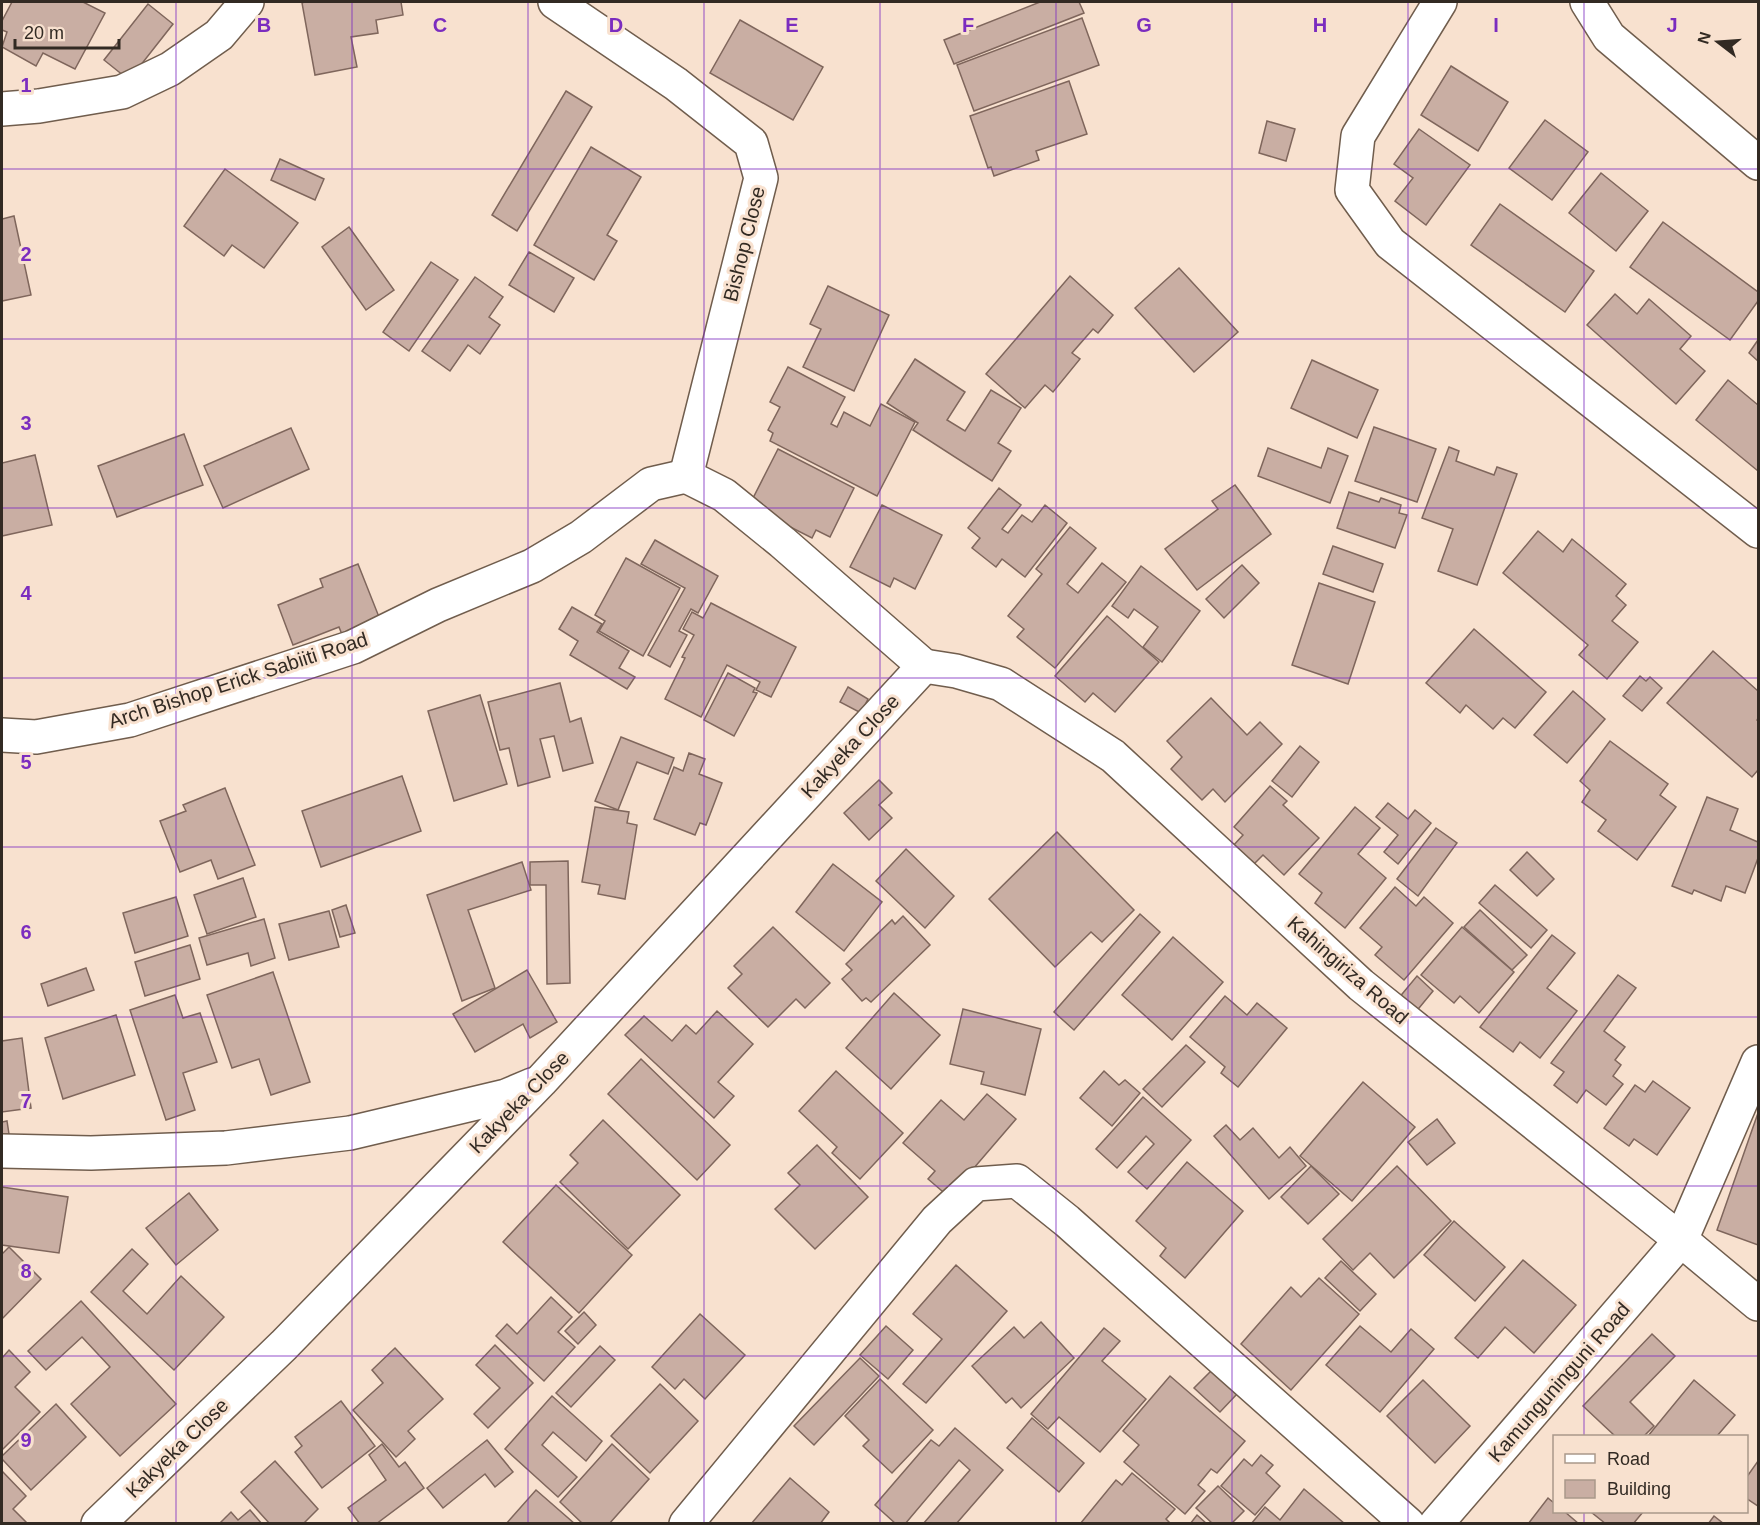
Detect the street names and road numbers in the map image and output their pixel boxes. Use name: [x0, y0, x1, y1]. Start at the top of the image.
street label: Bishop Close: [719, 184, 769, 304]
street label: Arch Bishop Erick Sabiiti Road: [106, 628, 370, 732]
street label: Kakyeka Close: [796, 690, 904, 802]
street label: Kahingiriza Road: [1283, 912, 1413, 1028]
street label: Kakyeka Close: [465, 1046, 573, 1158]
street label: Kamunguninguni Road: [1483, 1297, 1635, 1467]
street label: Kakyeka Close: [121, 1394, 233, 1502]

